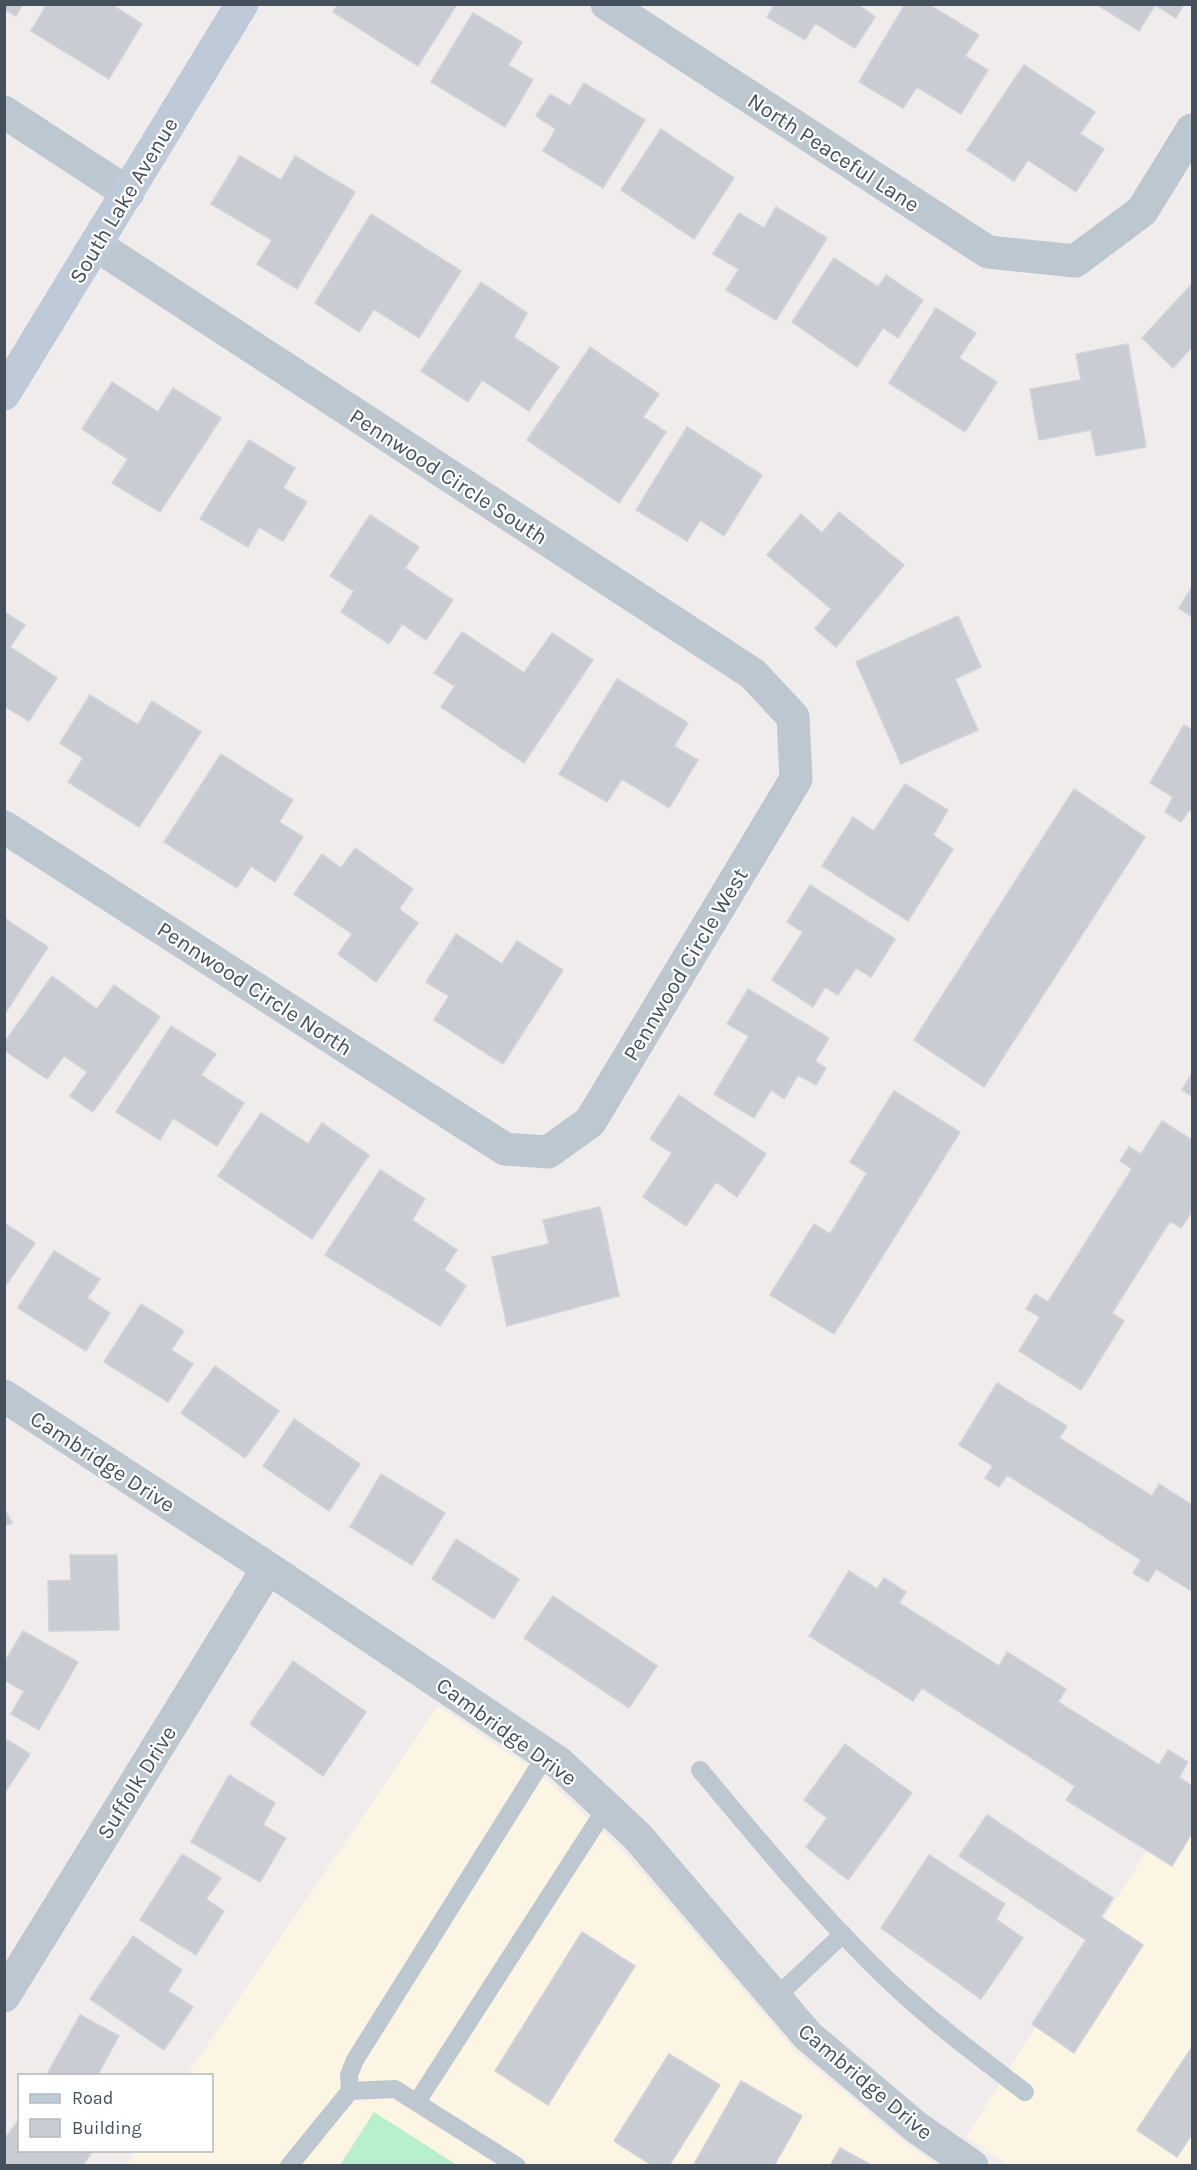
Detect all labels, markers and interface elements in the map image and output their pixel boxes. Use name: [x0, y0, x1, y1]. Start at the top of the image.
street label: North Peaceful Lane: [743, 88, 924, 218]
street label: South Lake Avenue: [64, 113, 184, 288]
street label: Pennwood Circle South: [345, 403, 552, 551]
street label: Pennwood Circle West: [618, 863, 754, 1066]
street label: Pennwood Circle North: [152, 916, 357, 1062]
street label: Cambridge Drive: [25, 1405, 180, 1518]
street label: Cambridge Drive: [431, 1672, 582, 1791]
street label: Suffolk Drive: [92, 1721, 182, 1844]
street label: Cambridge Drive: [793, 2018, 938, 2145]
legend: [18, 2074, 213, 2152]
text: Road: [72, 2087, 113, 2109]
text: Building: [72, 2117, 142, 2139]

